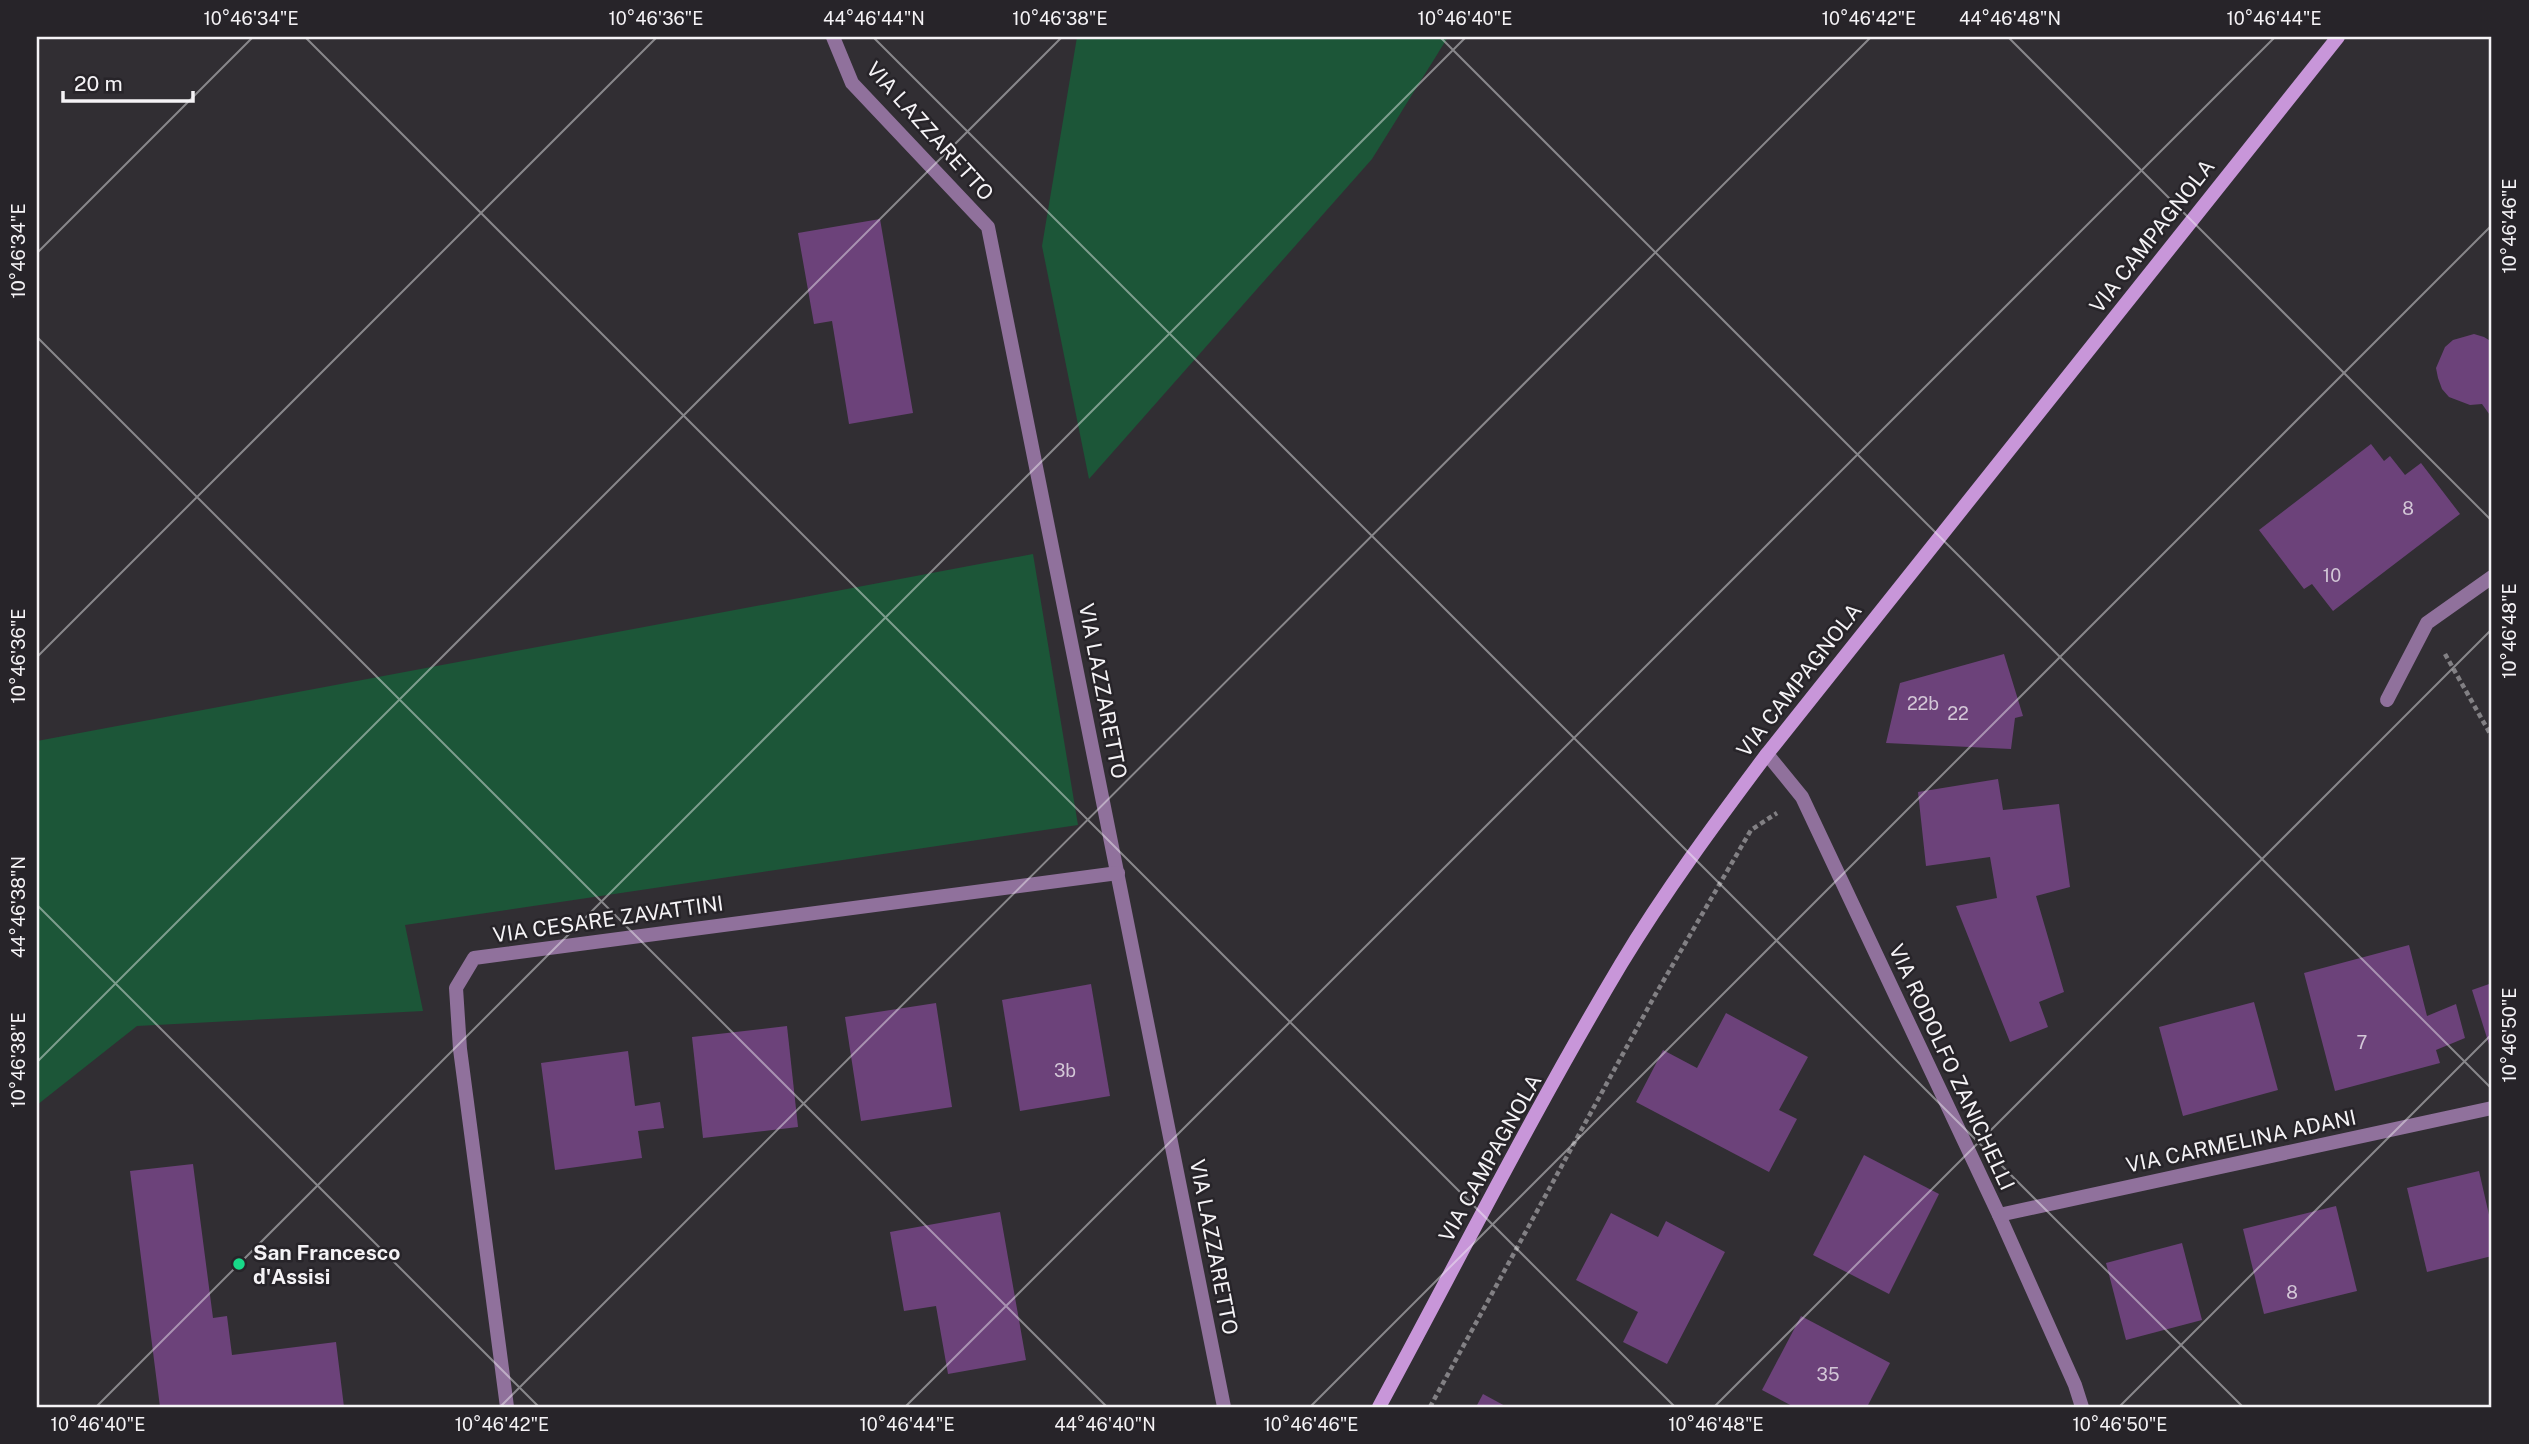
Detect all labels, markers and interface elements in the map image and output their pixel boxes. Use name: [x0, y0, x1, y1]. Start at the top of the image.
text: 10°46'34"E: [203, 8, 299, 29]
text: 10°46'36"E: [609, 8, 703, 29]
text: 44°46'44"N: [823, 8, 925, 29]
text: 10°46'38"E: [1012, 8, 1108, 29]
text: 10°46'40"E: [1418, 8, 1512, 29]
text: 10°46'42"E: [1822, 8, 1916, 29]
text: 44°46'48"N: [1959, 8, 2061, 29]
text: 10°46'44"E: [2226, 8, 2322, 29]
street label: VIA LAZZARETTO: [861, 57, 999, 205]
scale bar: [63, 60, 192, 104]
text: 20 m: [74, 71, 123, 96]
street label: VIA CAMPAGNOLA: [2084, 154, 2220, 318]
text: 10°46'46"E: [2499, 178, 2520, 274]
text: 10°46'34"E: [8, 203, 29, 299]
house number: 8: [2402, 498, 2414, 519]
house number: 10: [2323, 565, 2341, 586]
text: 10°46'48"E: [2499, 583, 2520, 679]
street label: VIA CAMPAGNOLA: [1731, 598, 1867, 762]
street label: VIA LAZZARETTO: [1074, 601, 1132, 781]
text: 10°46'36"E: [8, 609, 29, 703]
house number: 22b: [1907, 693, 1939, 714]
house number: 22: [1947, 703, 1969, 724]
text: 44°46'38"N: [8, 856, 29, 958]
street label: VIA CESARE ZAVATTINI: [491, 890, 725, 948]
street label: VIA RODOLFO ZANICHELLI: [1884, 940, 2020, 1194]
text: 10°46'50"E: [2499, 987, 2520, 1083]
text: 10°46'38"E: [8, 1012, 29, 1108]
house number: 7: [2357, 1032, 2367, 1053]
house number: 3b: [1054, 1060, 1076, 1081]
street label: VIA CAMPAGNOLA: [1433, 1070, 1547, 1246]
street label: VIA CARMELINA ADANI: [2124, 1104, 2358, 1178]
street label: VIA LAZZARETTO: [1185, 1157, 1243, 1337]
place label: San Francesco d'Assisi: [253, 1240, 400, 1289]
marker: San Francesco d'Assisi: [231, 1256, 247, 1272]
house number: 8: [2286, 1282, 2298, 1303]
house number: 35: [1817, 1364, 1839, 1385]
text: 10°46'40"E: [51, 1414, 145, 1435]
text: 10°46'42"E: [455, 1414, 549, 1435]
text: 10°46'44"E: [859, 1414, 955, 1435]
text: 44°46'40"N: [1054, 1414, 1156, 1435]
text: 10°46'46"E: [1263, 1414, 1359, 1435]
text: 10°46'48"E: [1668, 1414, 1764, 1435]
text: 10°46'50"E: [2072, 1414, 2168, 1435]

